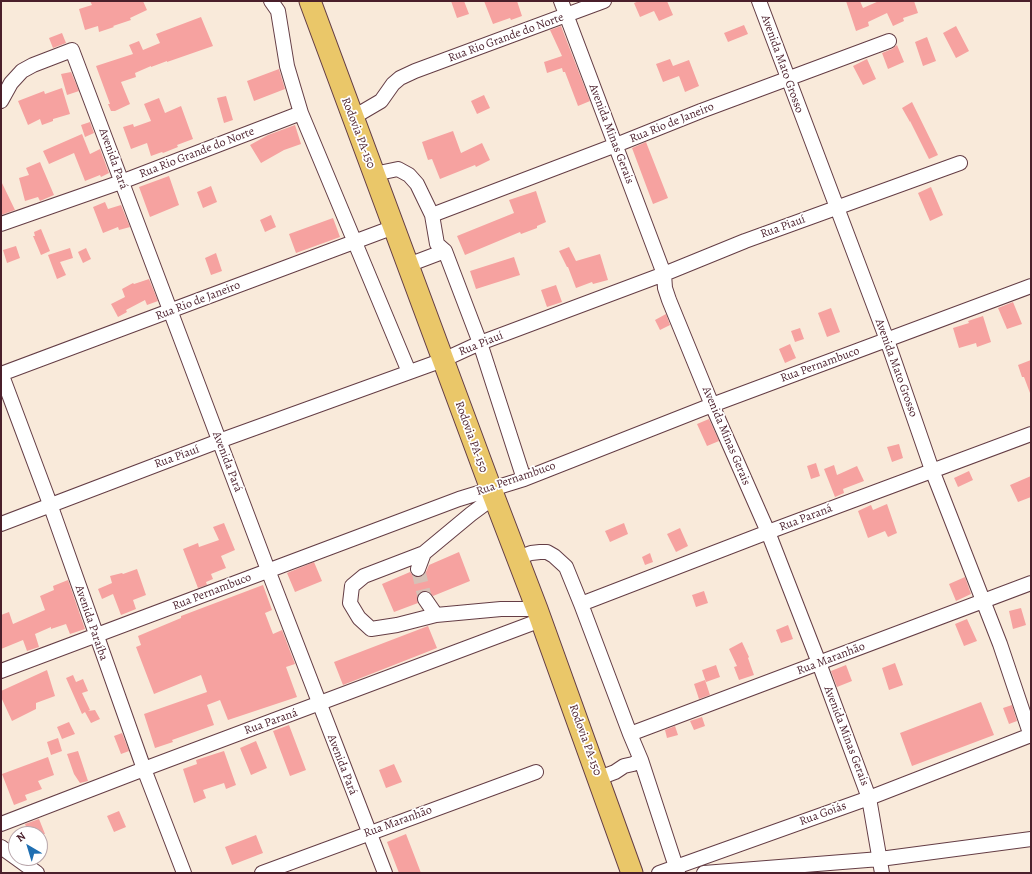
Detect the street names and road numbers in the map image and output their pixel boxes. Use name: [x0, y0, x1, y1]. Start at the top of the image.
street label: Rua Rio Grande do Norte: [446, 10, 566, 66]
street label: Avenida Mato Grosso: [758, 13, 806, 115]
street label: Avenida Minas Gerais: [585, 82, 637, 186]
street label: Rodovia PA-150: [338, 96, 378, 170]
street label: Rua Rio de Janeiro: [628, 100, 716, 146]
street label: Rua Rio Grande do Norte: [137, 124, 257, 182]
street label: Avenida Pará: [95, 127, 131, 191]
street label: Rua Piauí: [759, 212, 807, 242]
street label: Rua Rio de Janeiro: [154, 278, 242, 324]
street label: Avenida Mato Grosso: [872, 317, 920, 419]
street label: Rua Piauí: [457, 329, 505, 359]
street label: Rua Pernambuco: [778, 344, 862, 386]
street label: Avenida Minas Gerais: [699, 384, 753, 488]
street label: Rodovia PA-150: [451, 399, 491, 475]
street label: Avenida Pará: [209, 430, 245, 494]
street label: Rua Piauí: [153, 442, 201, 472]
street label: Rua Pernambuco: [474, 459, 558, 499]
street label: Rua Paraná: [777, 501, 835, 535]
street label: Rua Pernambuco: [171, 570, 253, 614]
street label: Avenida Paraíba: [71, 583, 111, 663]
street label: Rua Maranhão: [795, 639, 867, 679]
street label: Avenida Minas Gerais: [820, 684, 872, 788]
street label: Rodovia PA-150: [565, 702, 605, 778]
street label: Rua Paraná: [242, 706, 300, 738]
street label: Avenida Pará: [324, 733, 360, 797]
street label: Rua Goiás: [798, 799, 848, 829]
street label: Rua Maranhão: [362, 803, 434, 841]

